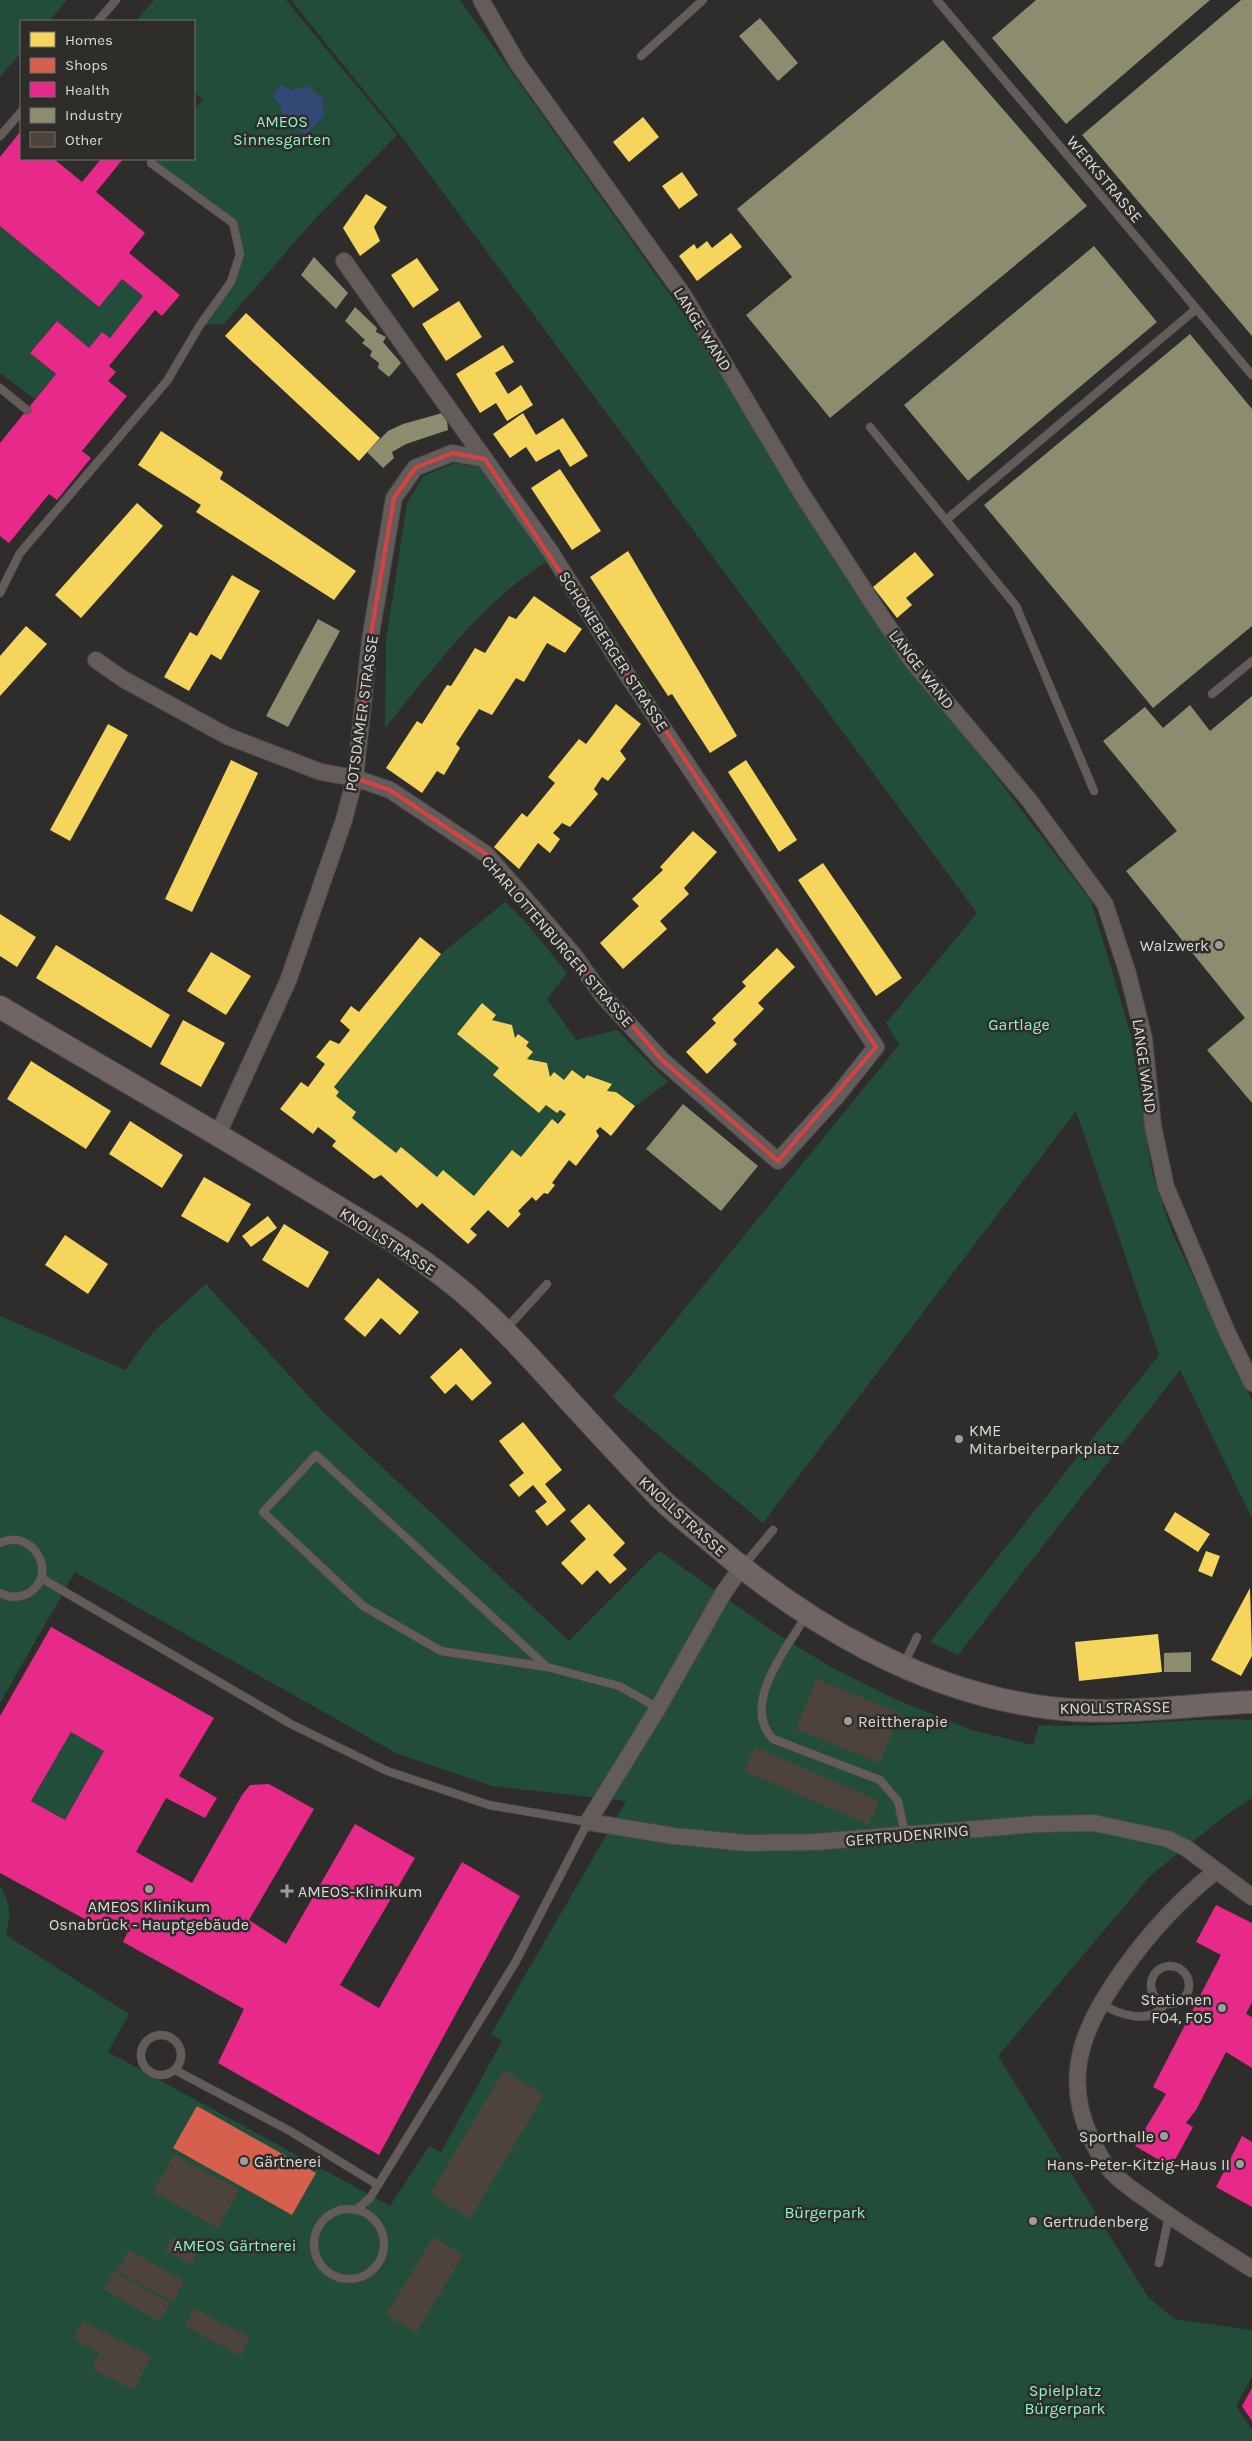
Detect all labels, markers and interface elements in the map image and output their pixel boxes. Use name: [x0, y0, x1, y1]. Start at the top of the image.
legend: [20, 20, 195, 160]
text: Homes: [65, 31, 113, 49]
text: Shops: [65, 56, 108, 74]
text: Health: [65, 81, 110, 99]
text: Industry: [65, 106, 122, 124]
park label: AMEOS Sinnesgarten: [233, 112, 331, 149]
text: Other: [65, 131, 103, 149]
street label: WERKSTRASSE: [1063, 132, 1147, 227]
street label: LANGE WAND: [669, 284, 736, 375]
street label: SCHÖNEBERGER STRASSE: [555, 568, 672, 735]
street label: LANGE WAND: [885, 626, 958, 713]
street label: POTSDAMER STRASSE: [341, 634, 382, 793]
street label: CHARLOTTENBURGER STRASSE: [478, 852, 637, 1031]
place label: Walzwerk: [1140, 936, 1209, 955]
marker: Walzwerk: [1213, 939, 1225, 951]
park label: Gartlage: [988, 1015, 1050, 1034]
street label: LANGE WAND: [1128, 1018, 1161, 1115]
street label: KNOLLSTRASSE: [336, 1203, 439, 1280]
place label: KME Mitarbeiterparkplatz: [969, 1421, 1120, 1458]
marker: KME Mitarbeiterparkplatz: [953, 1433, 965, 1445]
street label: KNOLLSTRASSE: [635, 1472, 730, 1561]
street label: KNOLLSTRASSE: [1059, 1697, 1171, 1718]
place label: Reittherapie: [858, 1712, 948, 1731]
marker: Reittherapie: [842, 1715, 854, 1727]
street label: GERTRUDENRING: [845, 1821, 969, 1850]
place label: AMEOS-Klinikum: [298, 1882, 422, 1901]
marker: AMEOS Klinikum Osnabrück - Hauptgebäude: [143, 1883, 155, 1895]
marker: AMEOS-Klinikum: [280, 1884, 294, 1898]
place label: AMEOS Klinikum Osnabrück - Hauptgebäude: [49, 1897, 249, 1934]
place label: Stationen F04, F05: [1140, 1990, 1212, 2027]
marker: Stationen F04, F05: [1216, 2002, 1228, 2014]
place label: Sporthalle: [1079, 2127, 1154, 2146]
marker: Sporthalle: [1158, 2130, 1170, 2142]
place label: Gärtnerei: [254, 2152, 322, 2171]
marker: Gärtnerei: [238, 2155, 250, 2167]
place label: Hans-Peter-Kitzig-Haus II: [1046, 2155, 1230, 2174]
marker: Hans-Peter-Kitzig-Haus II: [1234, 2158, 1246, 2170]
park label: Bürgerpark: [784, 2203, 866, 2222]
place label: Gertrudenberg: [1043, 2212, 1148, 2231]
marker: Gertrudenberg: [1027, 2215, 1039, 2227]
park label: AMEOS Gärtnerei: [173, 2236, 297, 2255]
park label: Spielplatz Bürgerpark: [1024, 2381, 1106, 2418]

